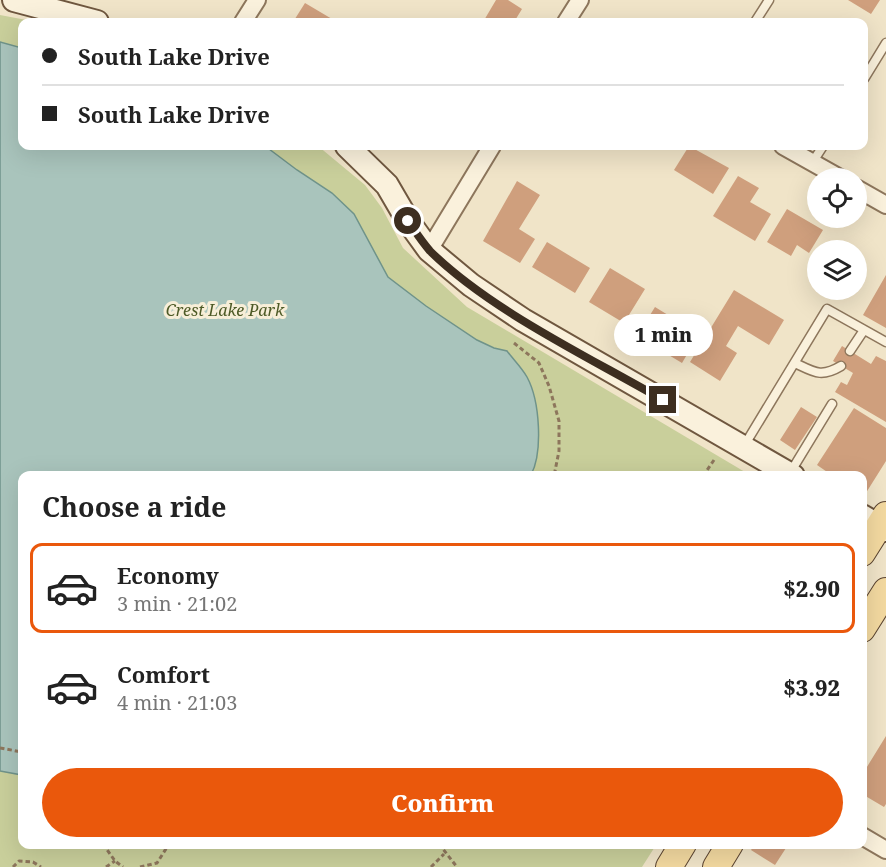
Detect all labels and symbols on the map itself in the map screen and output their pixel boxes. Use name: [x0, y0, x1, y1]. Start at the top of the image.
route start: [394, 207, 421, 234]
park label: Crest Lake Park: [166, 299, 285, 321]
callout: 1 min: [614, 313, 712, 355]
route end: [649, 386, 676, 413]

